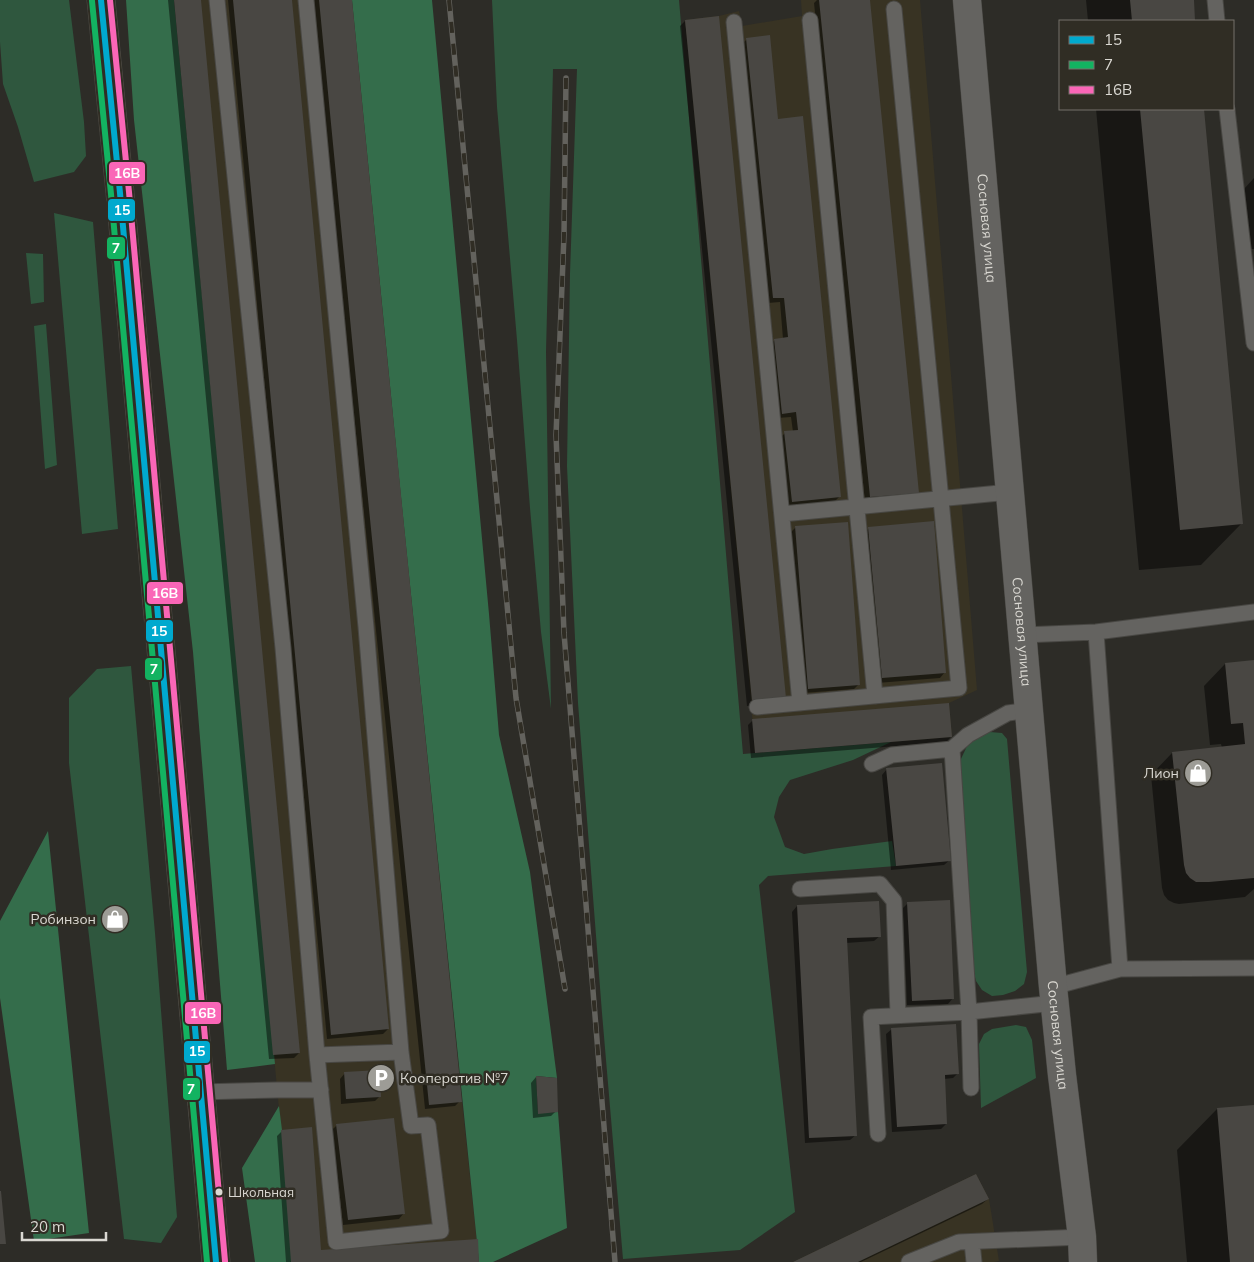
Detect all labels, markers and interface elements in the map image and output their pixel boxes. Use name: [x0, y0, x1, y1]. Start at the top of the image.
legend: [1059, 20, 1234, 110]
text: 15: [1104, 30, 1122, 49]
text: 7: [1104, 55, 1113, 74]
text: 16В: [1104, 80, 1132, 99]
line badge: 16В: [108, 161, 146, 185]
text: 16В: [114, 164, 141, 182]
street label: Сосновая улица: [973, 173, 1001, 284]
line badge: 15: [107, 198, 136, 222]
text: 15: [114, 201, 130, 219]
line badge: 7: [106, 236, 126, 260]
text: 7: [112, 239, 120, 257]
street label: Сосновая улица: [1008, 576, 1036, 687]
line badge: 16В: [146, 581, 184, 605]
text: 16В: [152, 584, 179, 602]
line badge: 15: [145, 619, 174, 643]
text: 15: [151, 622, 167, 640]
line badge: 7: [144, 657, 163, 681]
text: 7: [150, 660, 158, 678]
shop icon: Лион: [1183, 758, 1213, 788]
place label: Лион: [1143, 764, 1179, 782]
shop icon: Робинзон: [100, 904, 130, 934]
place label: Робинзон: [31, 910, 96, 928]
street label: Сосновая улица: [1043, 980, 1073, 1091]
line badge: 16В: [184, 1001, 222, 1025]
text: 16В: [190, 1004, 217, 1022]
line badge: 15: [183, 1040, 211, 1064]
text: 15: [189, 1042, 205, 1060]
parking icon: Кооператив №7: [366, 1063, 396, 1093]
place label: Кооператив №7: [400, 1069, 508, 1087]
line badge: 7: [182, 1077, 201, 1101]
text: 7: [187, 1080, 195, 1098]
place label: Школьная: [228, 1184, 294, 1200]
marker: Школьная: [214, 1187, 224, 1197]
scale bar: [22, 1210, 106, 1242]
text: 20 m: [30, 1217, 65, 1236]

